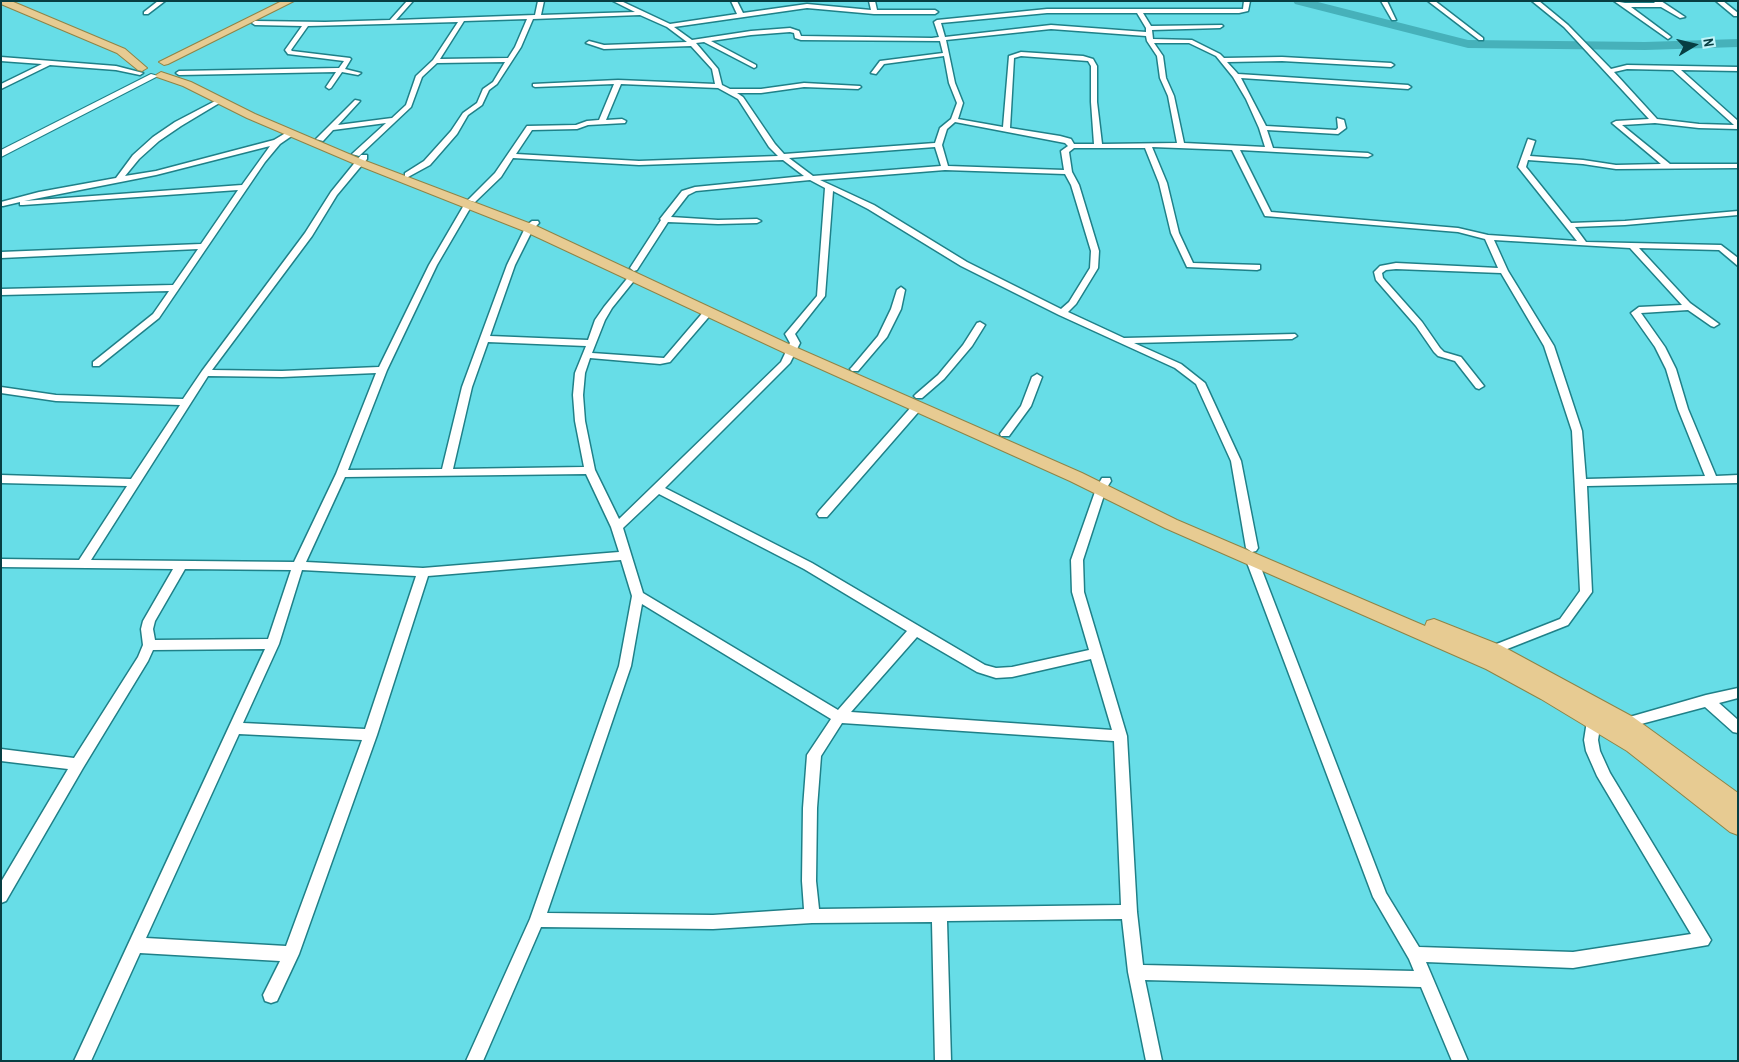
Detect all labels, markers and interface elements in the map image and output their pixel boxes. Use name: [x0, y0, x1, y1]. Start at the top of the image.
north arrow: [1669, 20, 1719, 70]
text: N: [1699, 37, 1718, 48]

